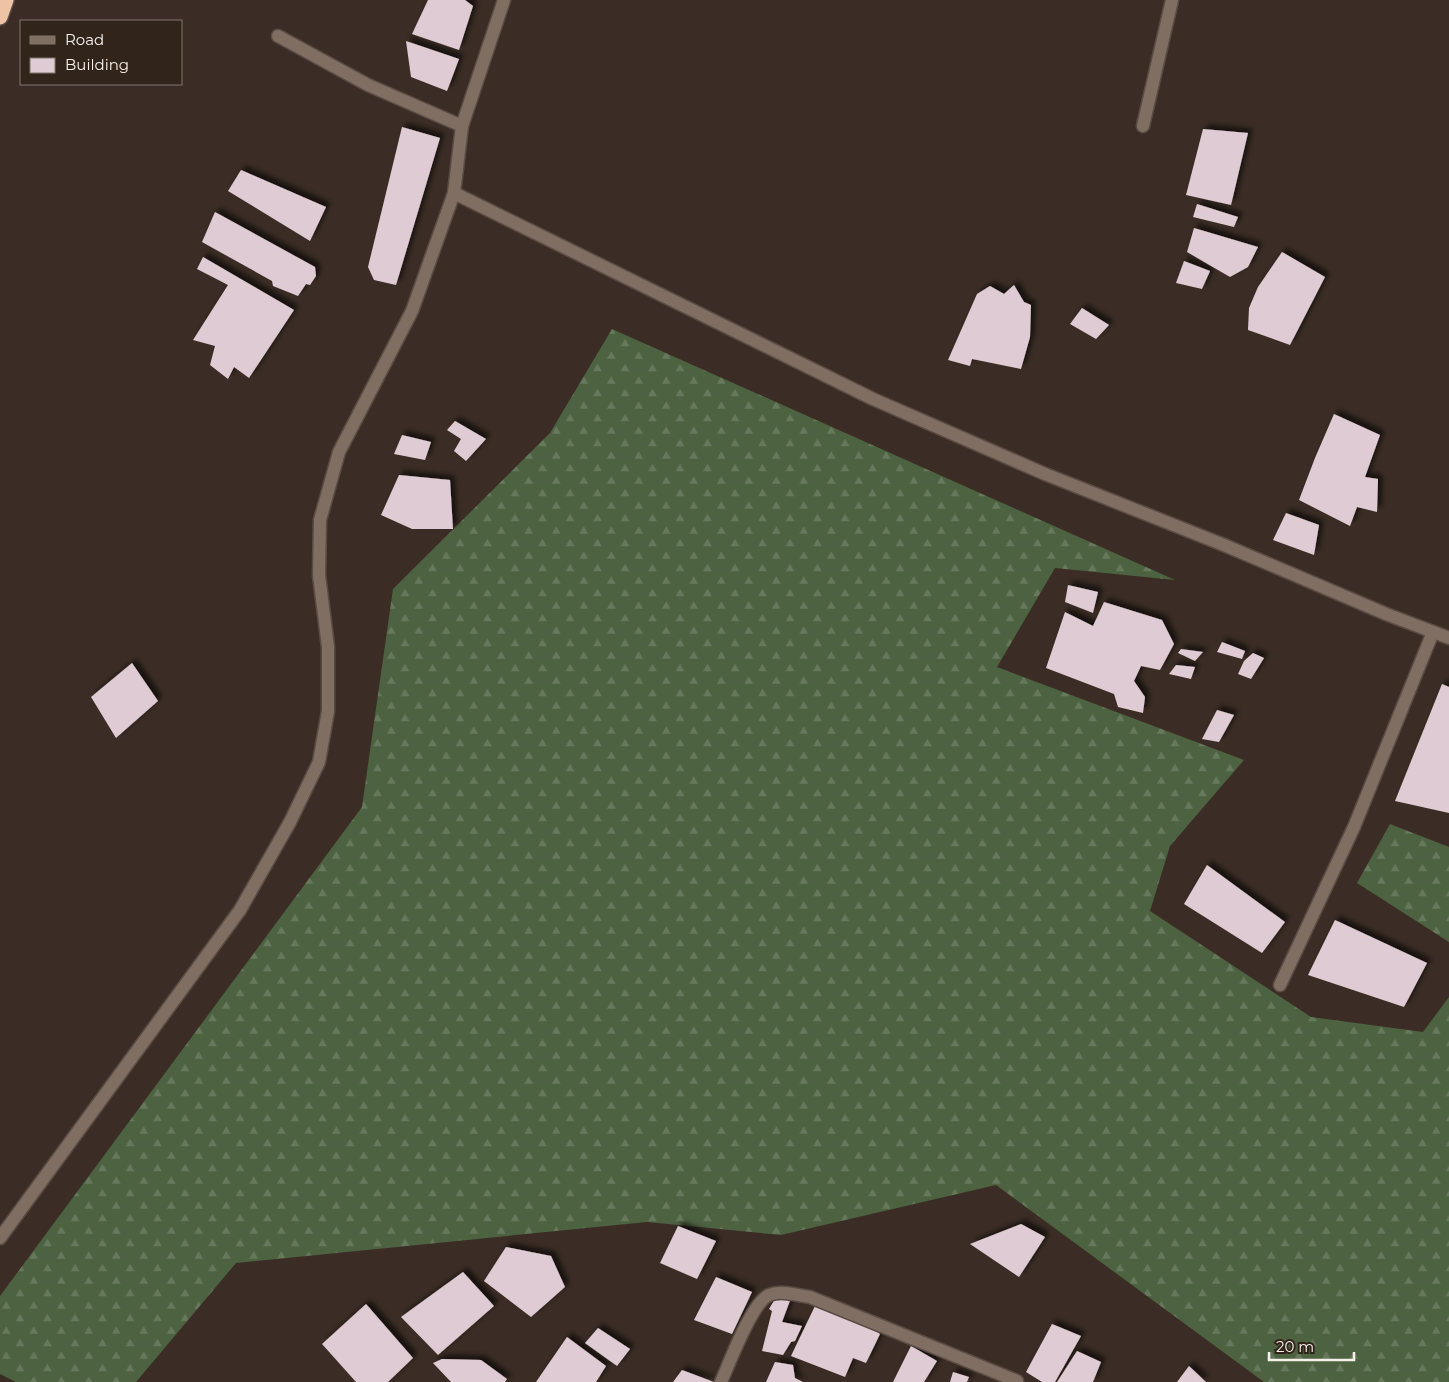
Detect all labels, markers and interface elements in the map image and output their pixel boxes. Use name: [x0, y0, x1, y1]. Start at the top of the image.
legend: [20, 20, 182, 85]
text: Road: [65, 30, 104, 49]
text: Building: [65, 55, 129, 74]
scale bar: [1269, 1330, 1354, 1362]
text: 20 m: [1276, 1337, 1314, 1356]

